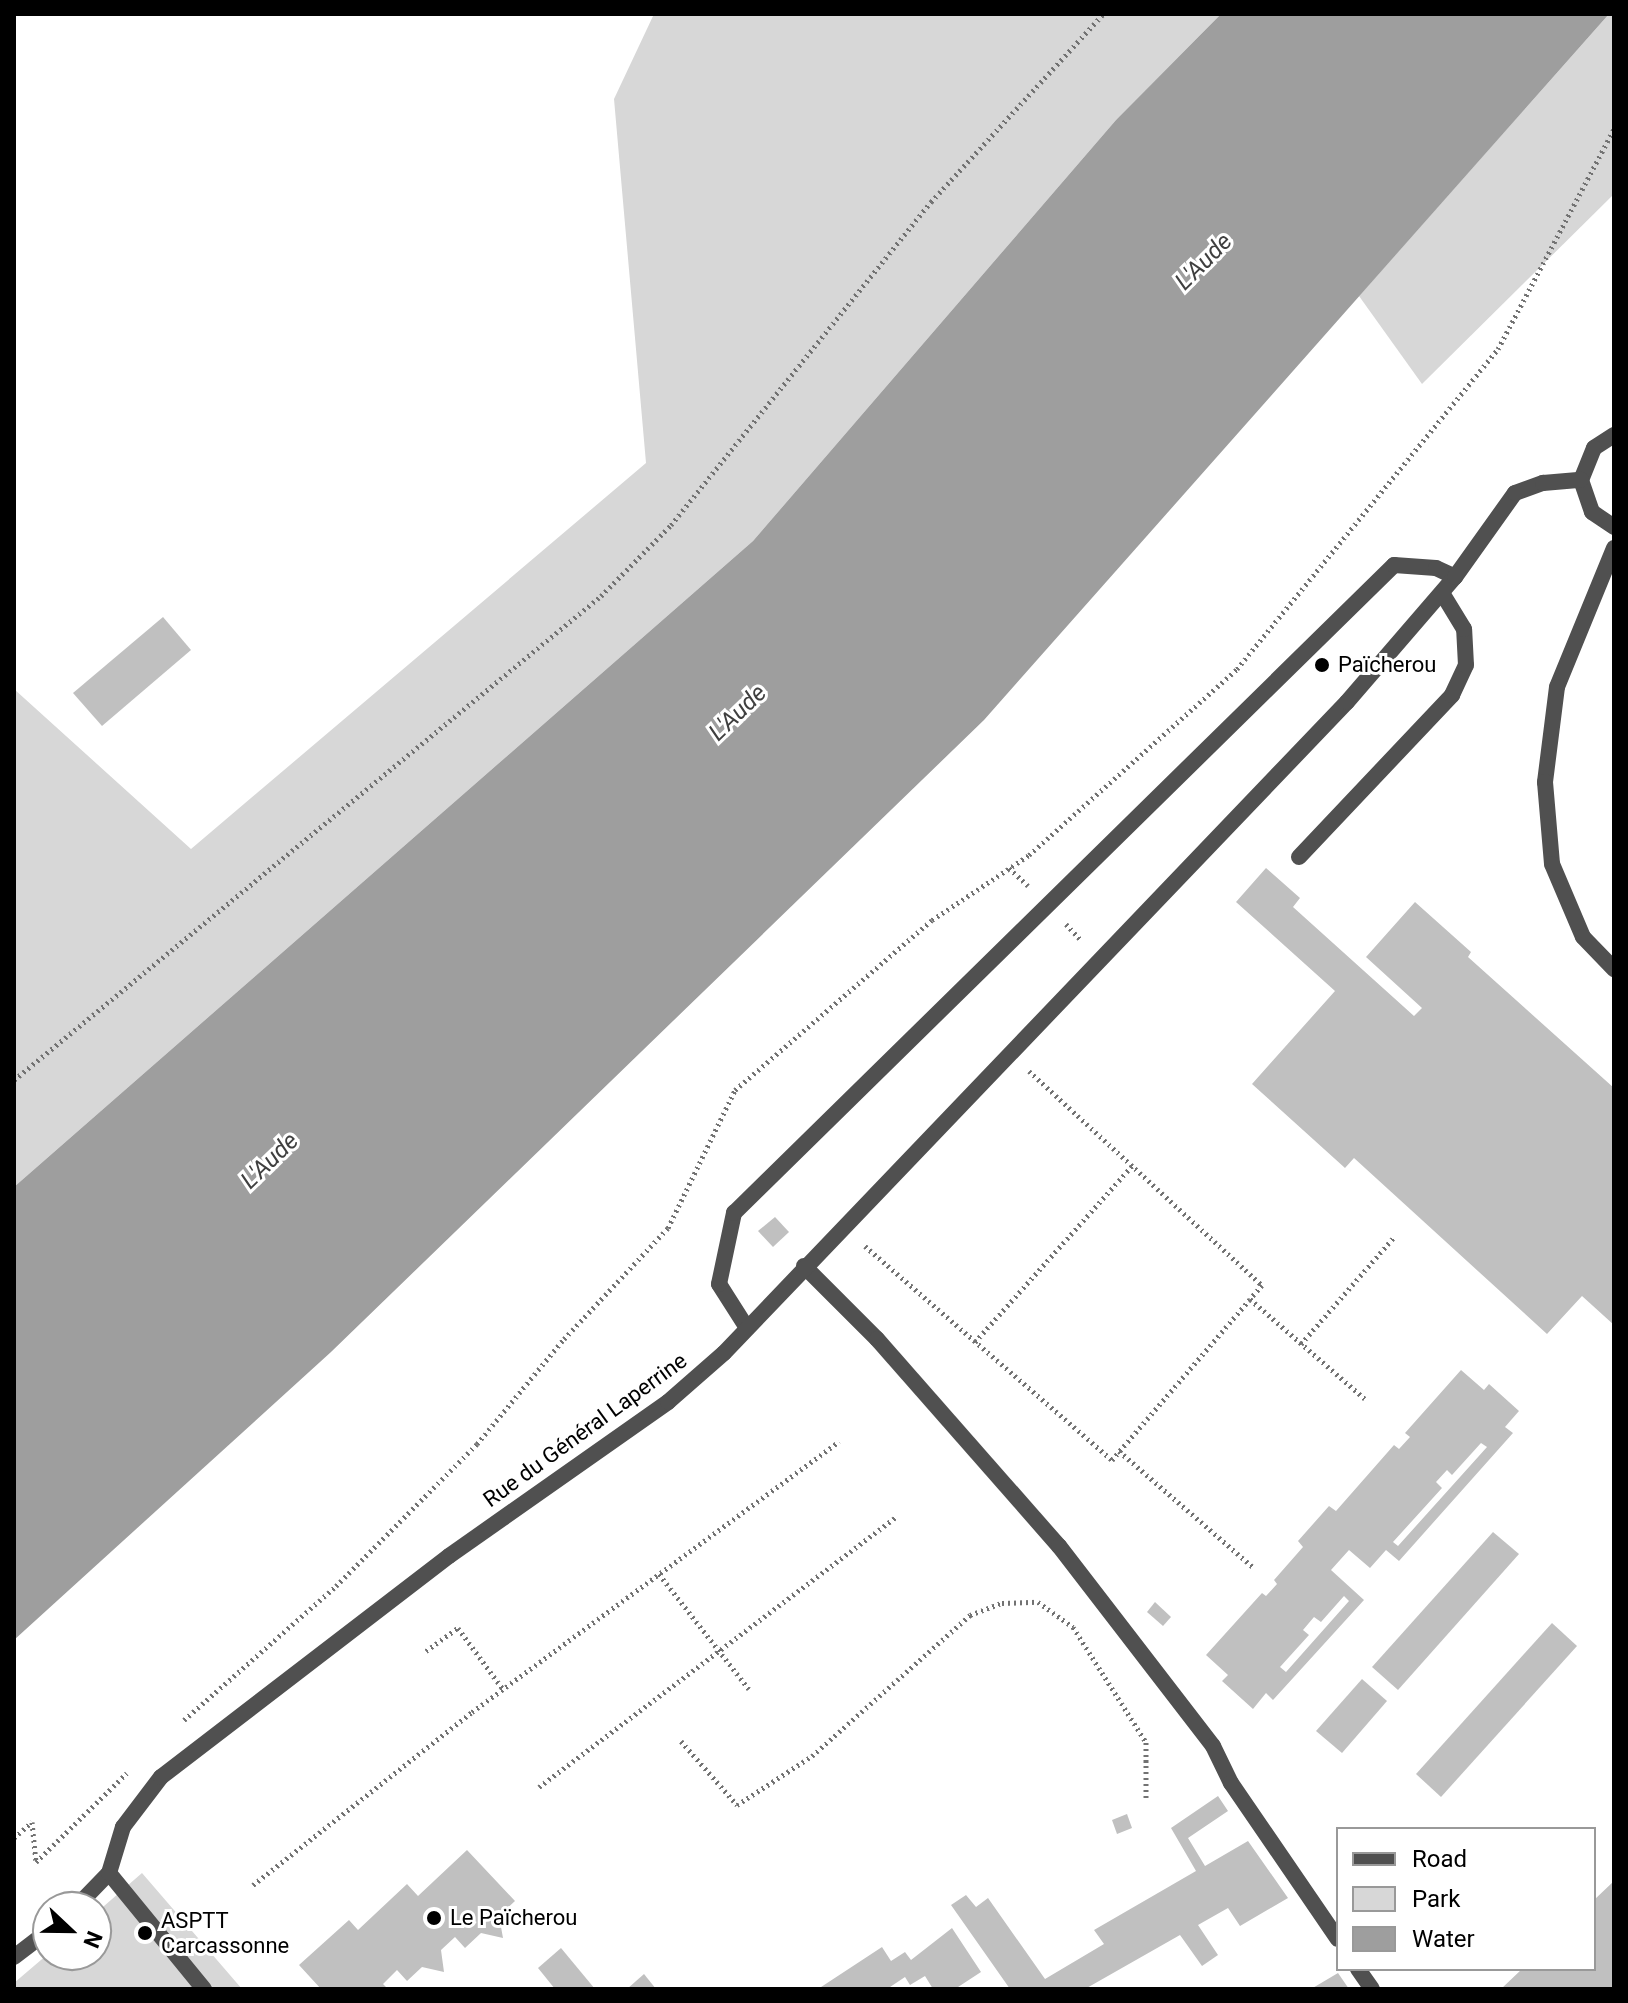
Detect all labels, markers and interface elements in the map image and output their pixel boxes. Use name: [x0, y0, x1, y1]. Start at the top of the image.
water label: L'Aude: [1170, 228, 1238, 296]
place label: Païcherou: [1338, 652, 1436, 678]
marker: Païcherou: [1313, 656, 1331, 674]
water label: L'Aude: [703, 679, 773, 747]
water label: L'Aude: [235, 1127, 305, 1195]
street label: Rue du Général Laperrine: [478, 1347, 692, 1513]
legend: [1336, 1827, 1596, 1971]
text: Road: [1412, 1845, 1467, 1873]
text: Park: [1412, 1885, 1460, 1913]
north arrow: [32, 1891, 112, 1971]
place label: Le Païcherou: [450, 1905, 577, 1931]
place label: ASPTT Carcassonne: [161, 1907, 289, 1958]
marker: Le Païcherou: [425, 1909, 443, 1927]
marker: ASPTT Carcassonne: [136, 1924, 154, 1942]
text: Water: [1412, 1925, 1475, 1953]
text: N: [78, 1928, 107, 1951]

